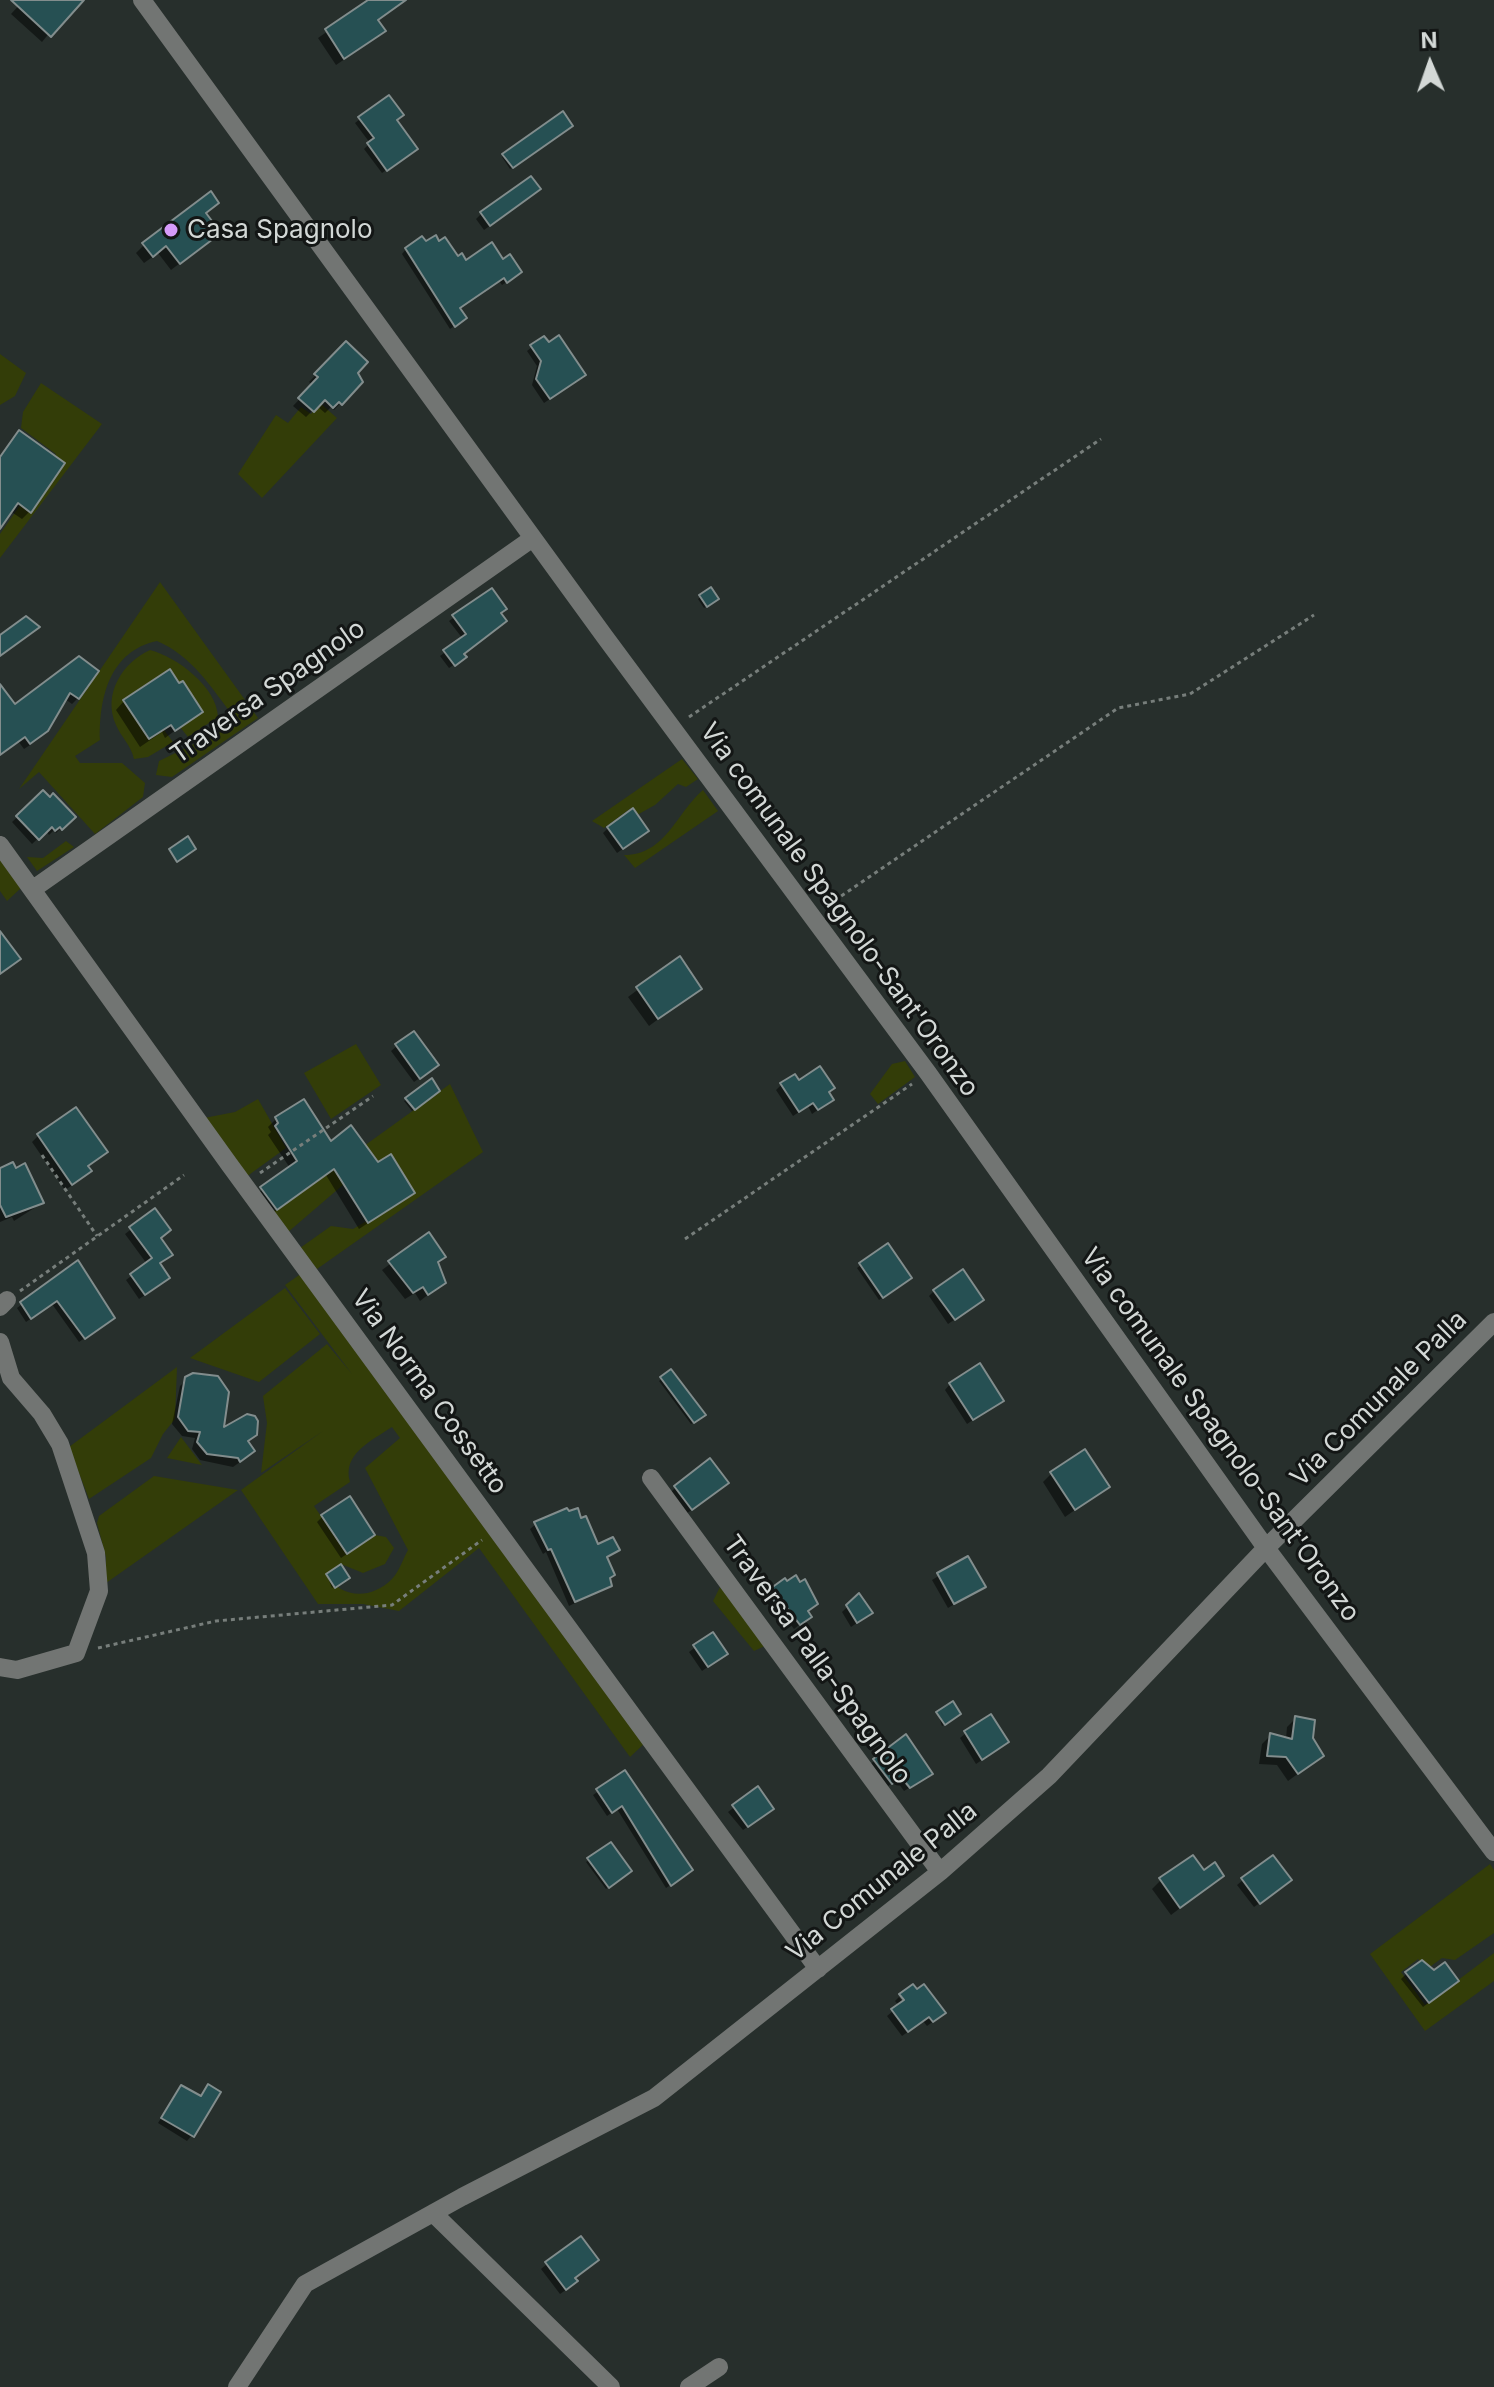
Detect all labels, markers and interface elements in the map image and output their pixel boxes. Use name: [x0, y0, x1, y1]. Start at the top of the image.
north arrow: [1390, 24, 1470, 104]
text: N: [1420, 27, 1438, 53]
place label: Casa Spagnolo: [187, 214, 372, 246]
marker: Casa Spagnolo: [162, 221, 180, 239]
street label: Traversa Spagnolo: [165, 613, 371, 771]
street label: Via comunale Spagnolo-Sant'Oronzo: [693, 717, 985, 1103]
street label: Via comunale Spagnolo-Sant'Oronzo: [1074, 1242, 1366, 1628]
street label: Via Norma Cossetto: [344, 1284, 514, 1500]
street label: Via Comunale Palla: [1285, 1305, 1473, 1493]
street label: Traversa Palla-Spagnolo: [716, 1529, 918, 1791]
street label: Via Comunale Palla: [780, 1796, 984, 1968]

